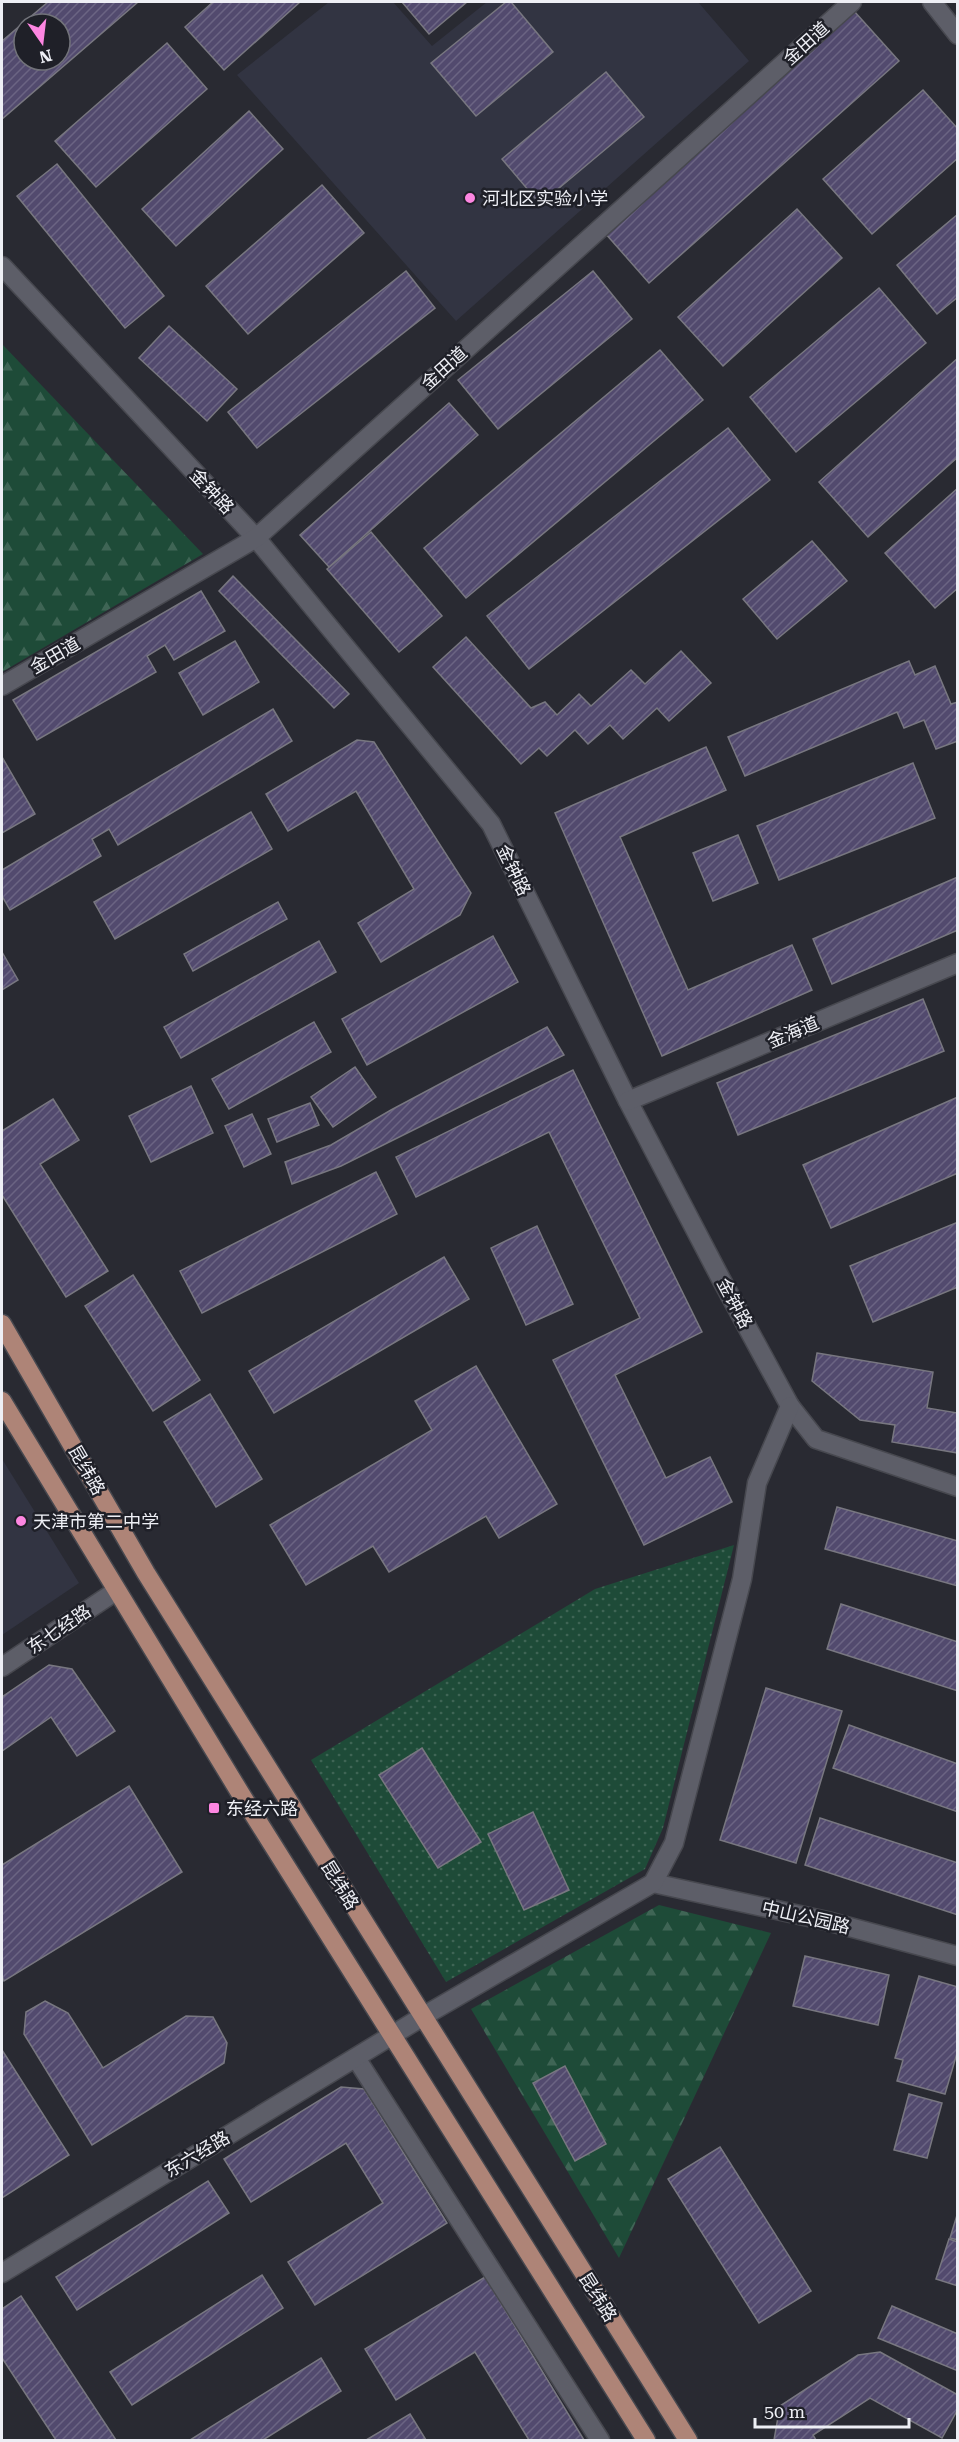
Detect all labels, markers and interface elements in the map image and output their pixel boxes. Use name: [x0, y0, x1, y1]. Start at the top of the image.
north arrow: [12, 12, 72, 72]
street label: 金田道: [779, 17, 833, 69]
text: N: [37, 45, 54, 67]
place label: 河北区实验小学: [482, 188, 608, 209]
marker: 河北区实验小学: [463, 191, 477, 205]
street label: 金田道: [417, 342, 471, 394]
street label: 金钟路: [186, 464, 238, 518]
street label: 金田道: [26, 632, 84, 678]
street label: 金钟路: [493, 841, 535, 899]
street label: 金海道: [764, 1012, 822, 1052]
street label: 金钟路: [713, 1274, 757, 1332]
street label: 昆纬路: [64, 1441, 110, 1499]
place label: 天津市第二中学: [33, 1511, 159, 1532]
marker: 天津市第二中学: [14, 1514, 28, 1528]
street label: 东七经路: [23, 1600, 95, 1658]
place label: 东经六路: [226, 1798, 298, 1819]
marker: 东经六路: [207, 1801, 221, 1815]
street label: 昆纬路: [317, 1857, 363, 1913]
street label: 中山公园路: [760, 1897, 852, 1937]
street label: 东六经路: [161, 2126, 233, 2182]
street label: 昆纬路: [575, 2269, 621, 2325]
scale bar: [755, 2391, 910, 2429]
text: 50 m: [764, 2401, 805, 2422]

